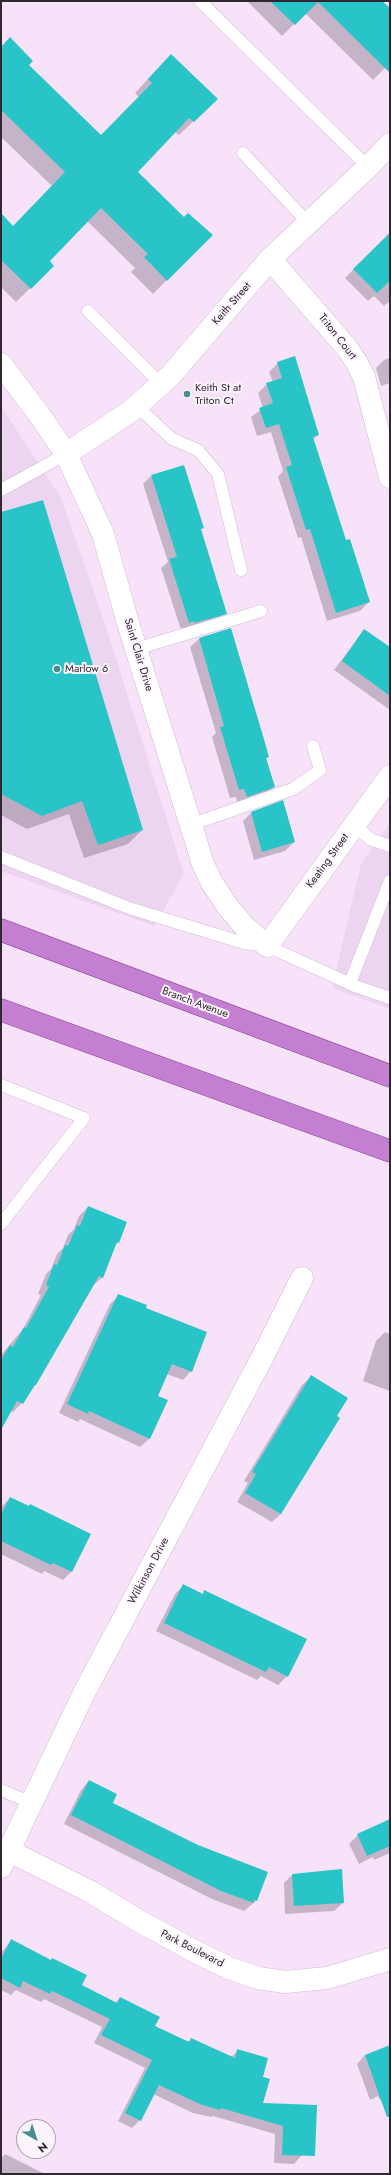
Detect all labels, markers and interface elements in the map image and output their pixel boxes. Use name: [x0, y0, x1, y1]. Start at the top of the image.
street label: Keith Street: [210, 280, 254, 328]
street label: Triton Court: [315, 312, 359, 362]
place label: Keith St at Triton Ct: [195, 381, 241, 407]
marker: Keith St at Triton Ct: [182, 389, 192, 399]
street label: Saint Clair Drive: [121, 617, 155, 693]
place label: Marlow 6: [65, 662, 108, 676]
marker: Marlow 6: [52, 664, 62, 674]
street label: Keating Street: [304, 831, 352, 891]
street label: Branch Avenue: [160, 985, 230, 1021]
street label: Wilkinson Drive: [126, 1535, 172, 1607]
street label: Park Boulevard: [158, 1927, 226, 1971]
north arrow: [16, 2119, 56, 2159]
text: N: [35, 2139, 51, 2157]

